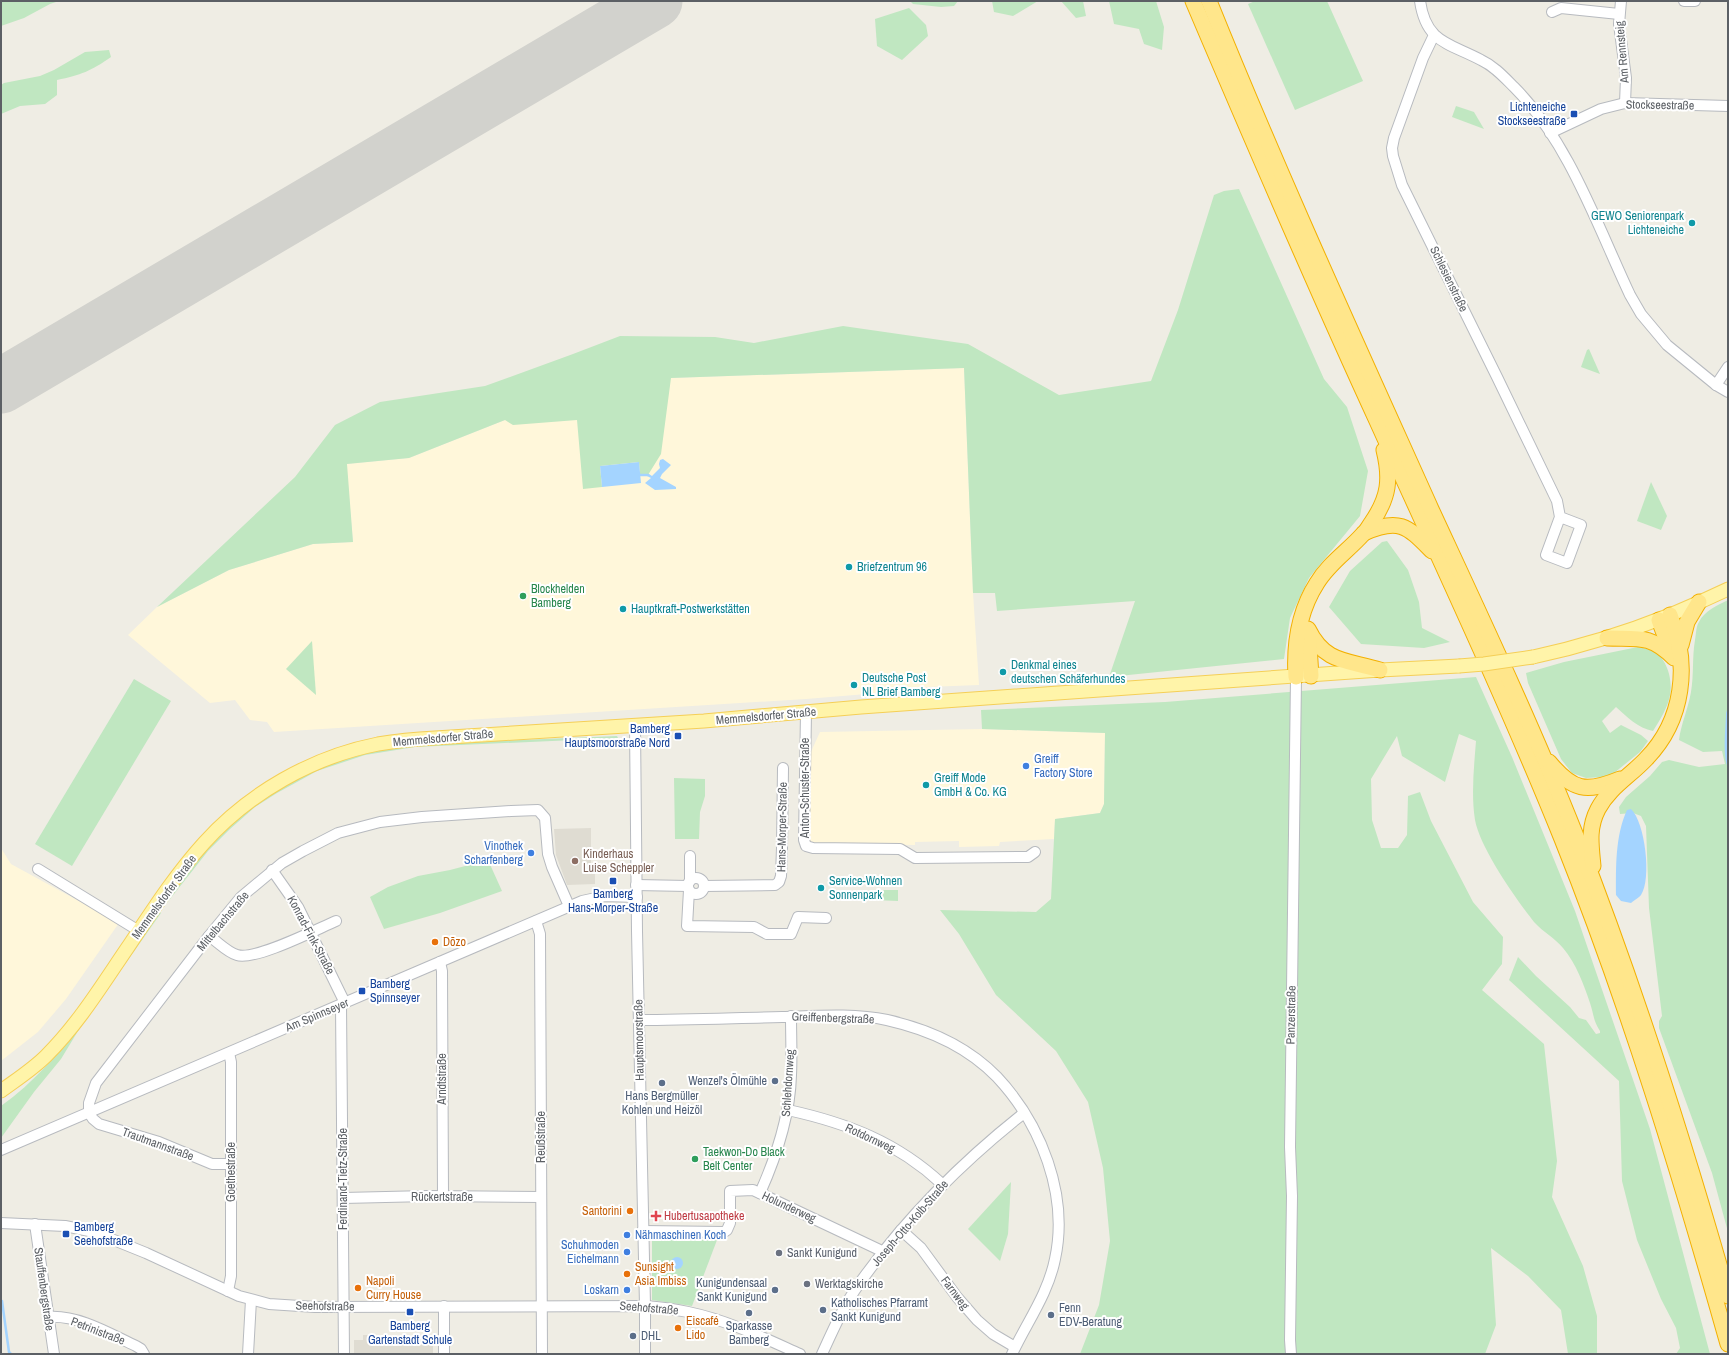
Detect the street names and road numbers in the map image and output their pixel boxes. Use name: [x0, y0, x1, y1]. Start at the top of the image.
street label: Am Rennsteig: [1611, 20, 1633, 85]
street label: Stockseestraße: [1626, 96, 1694, 114]
street label: Schlesienstraße: [1426, 244, 1472, 314]
street label: Memmelsdorfer Straße: [715, 704, 817, 728]
street label: Memmelsdorfer Straße: [392, 726, 494, 750]
street label: Anton-Schuster-Straße: [797, 738, 813, 839]
street label: Hans-Morper-Straße: [773, 782, 791, 872]
street label: Memmelsdorfer Straße: [128, 852, 200, 942]
street label: Mittelbachstraße: [193, 888, 253, 954]
street label: Konrad-Fink-Straße: [284, 893, 338, 977]
street label: Panzerstraße: [1282, 985, 1300, 1045]
street label: Am Spinnseyer: [282, 994, 352, 1036]
street label: Hauptsmoorstraße: [630, 999, 648, 1081]
street label: Greiffenbergstraße: [791, 1009, 875, 1027]
street label: Schlehdornweg: [778, 1048, 798, 1117]
street label: Arndtstraße: [434, 1053, 450, 1106]
street label: Reußstraße: [533, 1111, 549, 1163]
street label: Rotdornweg: [843, 1120, 898, 1157]
street label: Trautmannstraße: [120, 1124, 196, 1164]
street label: Ferdinand-Tietz-Straße: [335, 1128, 351, 1230]
street label: Goethestraße: [223, 1142, 239, 1202]
street label: Joseph-Otto-Kolb-Straße: [868, 1176, 952, 1270]
street label: Holunderweg: [759, 1187, 819, 1227]
street label: Rückertstraße: [411, 1189, 473, 1205]
street label: Stauffenbergstraße: [30, 1246, 58, 1332]
street label: Farnweg: [937, 1273, 973, 1313]
street label: Seehofstraße: [295, 1297, 355, 1315]
street label: Seehofstraße: [619, 1297, 679, 1319]
street label: Petrinistraße: [69, 1313, 127, 1349]

